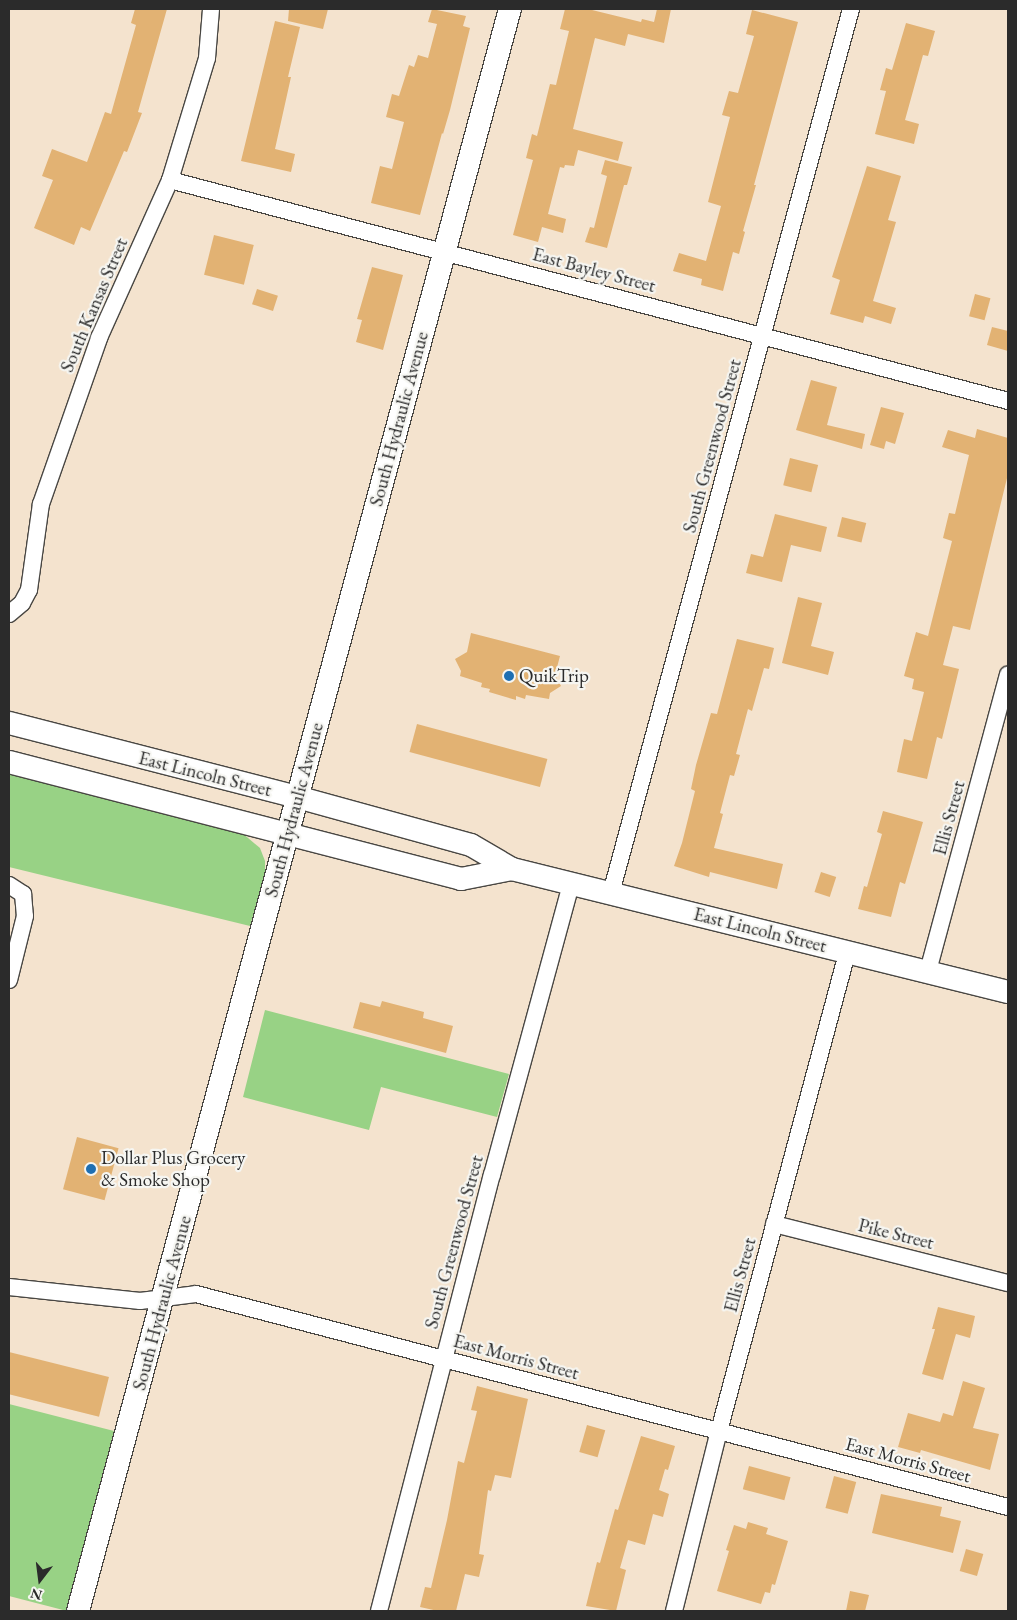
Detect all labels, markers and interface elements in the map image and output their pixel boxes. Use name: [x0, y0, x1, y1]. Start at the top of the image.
street label: South Kansas Street: [55, 234, 133, 376]
street label: East Bayley Street: [530, 243, 658, 297]
street label: South Hydraulic Avenue: [365, 329, 433, 509]
street label: South Greenwood Street: [678, 357, 746, 535]
place label: QuikTrip: [519, 665, 589, 687]
marker: QuikTrip: [503, 670, 515, 682]
street label: South Hydraulic Avenue: [260, 720, 328, 900]
street label: East Lincoln Street: [136, 746, 274, 802]
street label: Ellis Street: [928, 778, 970, 858]
street label: East Lincoln Street: [691, 902, 829, 958]
place label: Dollar Plus Grocery & Smoke Shop: [101, 1147, 245, 1191]
street label: South Greenwood Street: [420, 1153, 488, 1331]
marker: Dollar Plus Grocery & Smoke Shop: [85, 1163, 97, 1175]
street label: South Hydraulic Avenue: [128, 1213, 196, 1393]
street label: Pike Street: [856, 1214, 936, 1254]
street label: Ellis Street: [719, 1235, 761, 1315]
street label: East Morris Street: [451, 1329, 581, 1385]
street label: East Morris Street: [843, 1432, 973, 1488]
north arrow: [15, 1555, 65, 1605]
text: N: [28, 1584, 44, 1605]

